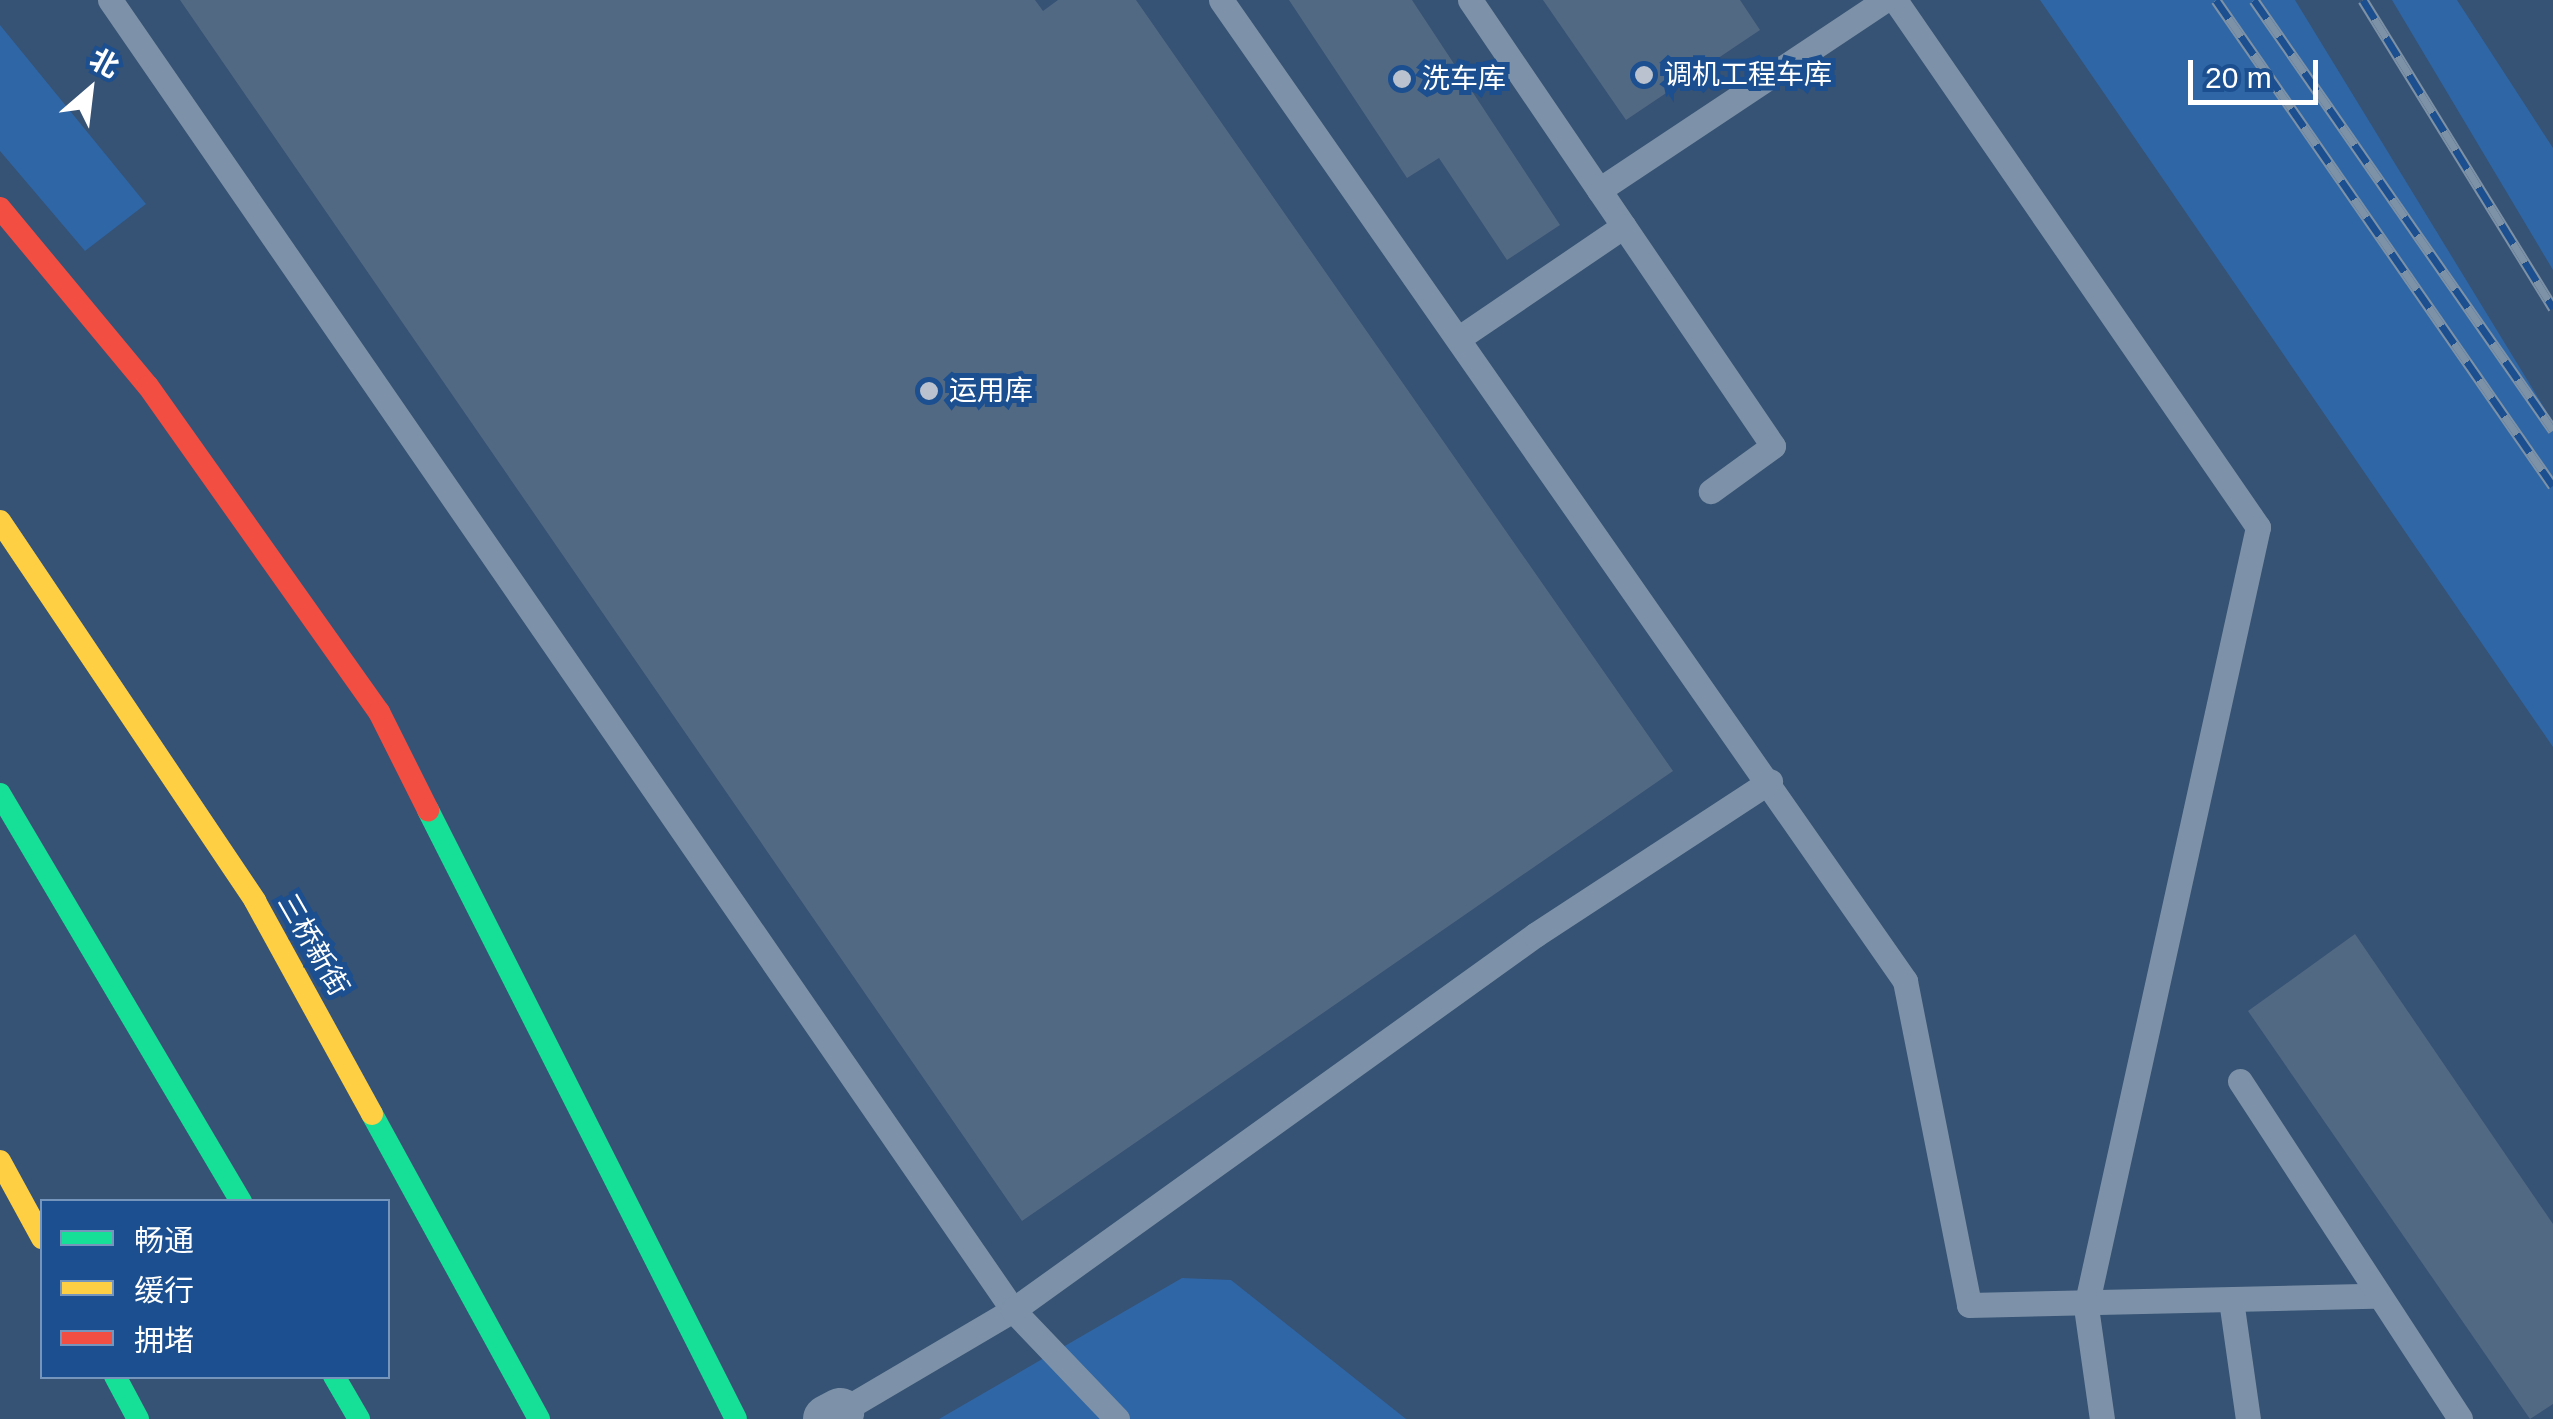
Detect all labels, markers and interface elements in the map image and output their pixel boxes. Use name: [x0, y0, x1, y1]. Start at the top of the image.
north arrow: [40, 40, 140, 140]
scale bar: [2193, 40, 2323, 102]
text: 北: [85, 43, 124, 83]
place label: 调机工程车库: [1664, 58, 1832, 92]
text: 20 m: [2205, 61, 2272, 94]
place label: 洗车库: [1422, 62, 1506, 96]
marker: 调机工程车库: [1633, 64, 1655, 86]
marker: 洗车库: [1391, 68, 1413, 90]
place label: 运用库: [949, 374, 1033, 408]
marker: 运用库: [918, 380, 940, 402]
street label: 三桥新街: [270, 888, 356, 1002]
legend: [40, 1199, 390, 1379]
text: 畅通: [134, 1224, 194, 1257]
text: 缓行: [134, 1274, 194, 1307]
text: 拥堵: [134, 1324, 194, 1357]

